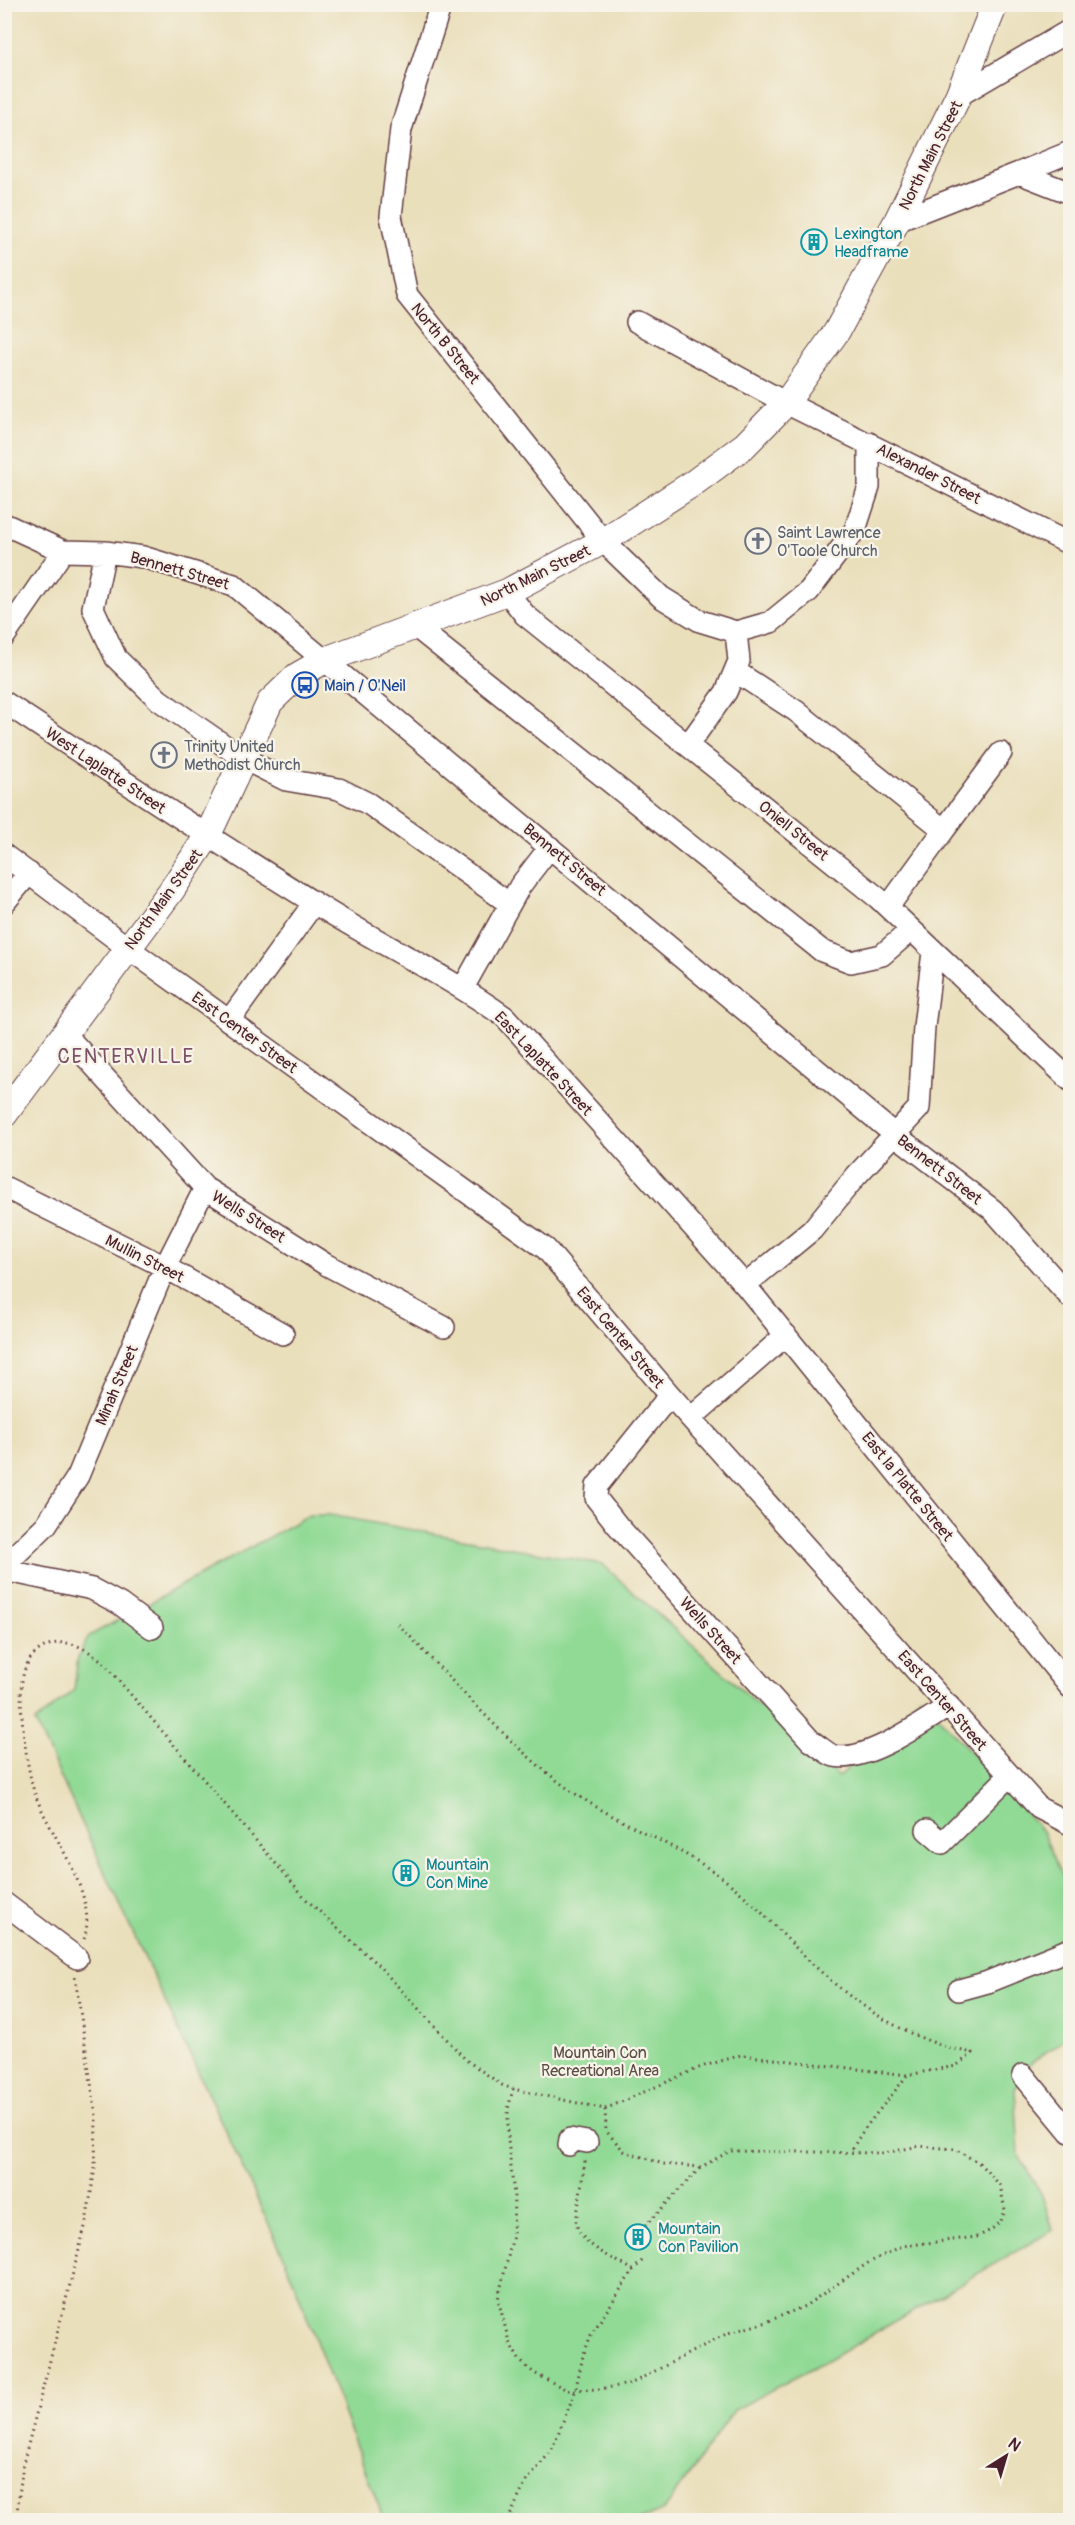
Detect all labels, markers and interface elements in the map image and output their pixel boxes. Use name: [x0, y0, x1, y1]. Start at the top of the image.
street label: North Main Street: [895, 97, 967, 214]
place label: Lexington Headframe: [834, 224, 909, 262]
building icon: Lexington Headframe: [799, 227, 829, 257]
street label: North B Street: [406, 299, 484, 389]
street label: Alexander Street: [873, 439, 985, 509]
place label: Saint Lawrence O'Toole Church: [777, 523, 881, 561]
church icon: Saint Lawrence O'Toole Church: [743, 526, 773, 556]
street label: North Main Street: [477, 540, 594, 611]
street label: Bennett Street: [128, 547, 232, 595]
bus stop icon: Main / O'Neil: [290, 670, 320, 700]
place label: Main / O'Neil: [324, 676, 406, 696]
street label: West Laplatte Street: [41, 723, 170, 819]
place label: Trinity United Methodist Church: [184, 737, 301, 775]
church icon: Trinity United Methodist Church: [149, 740, 179, 770]
street label: Oniell Street: [754, 796, 833, 865]
street label: Bennett Street: [519, 819, 610, 901]
street label: North Main Street: [120, 845, 208, 954]
street label: East Center Street: [188, 988, 302, 1078]
street label: East Laplatte Street: [490, 1007, 597, 1120]
district label: CENTERVILLE: [58, 1044, 194, 1069]
street label: Bennett Street: [893, 1130, 986, 1210]
street label: Wells Street: [208, 1186, 290, 1248]
street label: Mullin Street: [102, 1231, 188, 1288]
street label: East Center Street: [572, 1283, 669, 1393]
street label: Minah Street: [91, 1342, 143, 1428]
street label: East la Platte Street: [857, 1428, 958, 1546]
street label: Wells Street: [675, 1593, 746, 1669]
street label: East Center Street: [893, 1647, 992, 1755]
place label: Mountain Con Mine: [426, 1855, 489, 1893]
building icon: Mountain Con Mine: [391, 1858, 421, 1888]
park label: Mountain Con Recreational Area: [541, 2043, 659, 2081]
place label: Mountain Con Pavilion: [658, 2219, 739, 2257]
building icon: Mountain Con Pavilion: [623, 2222, 653, 2252]
north arrow: [976, 2426, 1036, 2486]
text: N: [1004, 2434, 1025, 2456]

